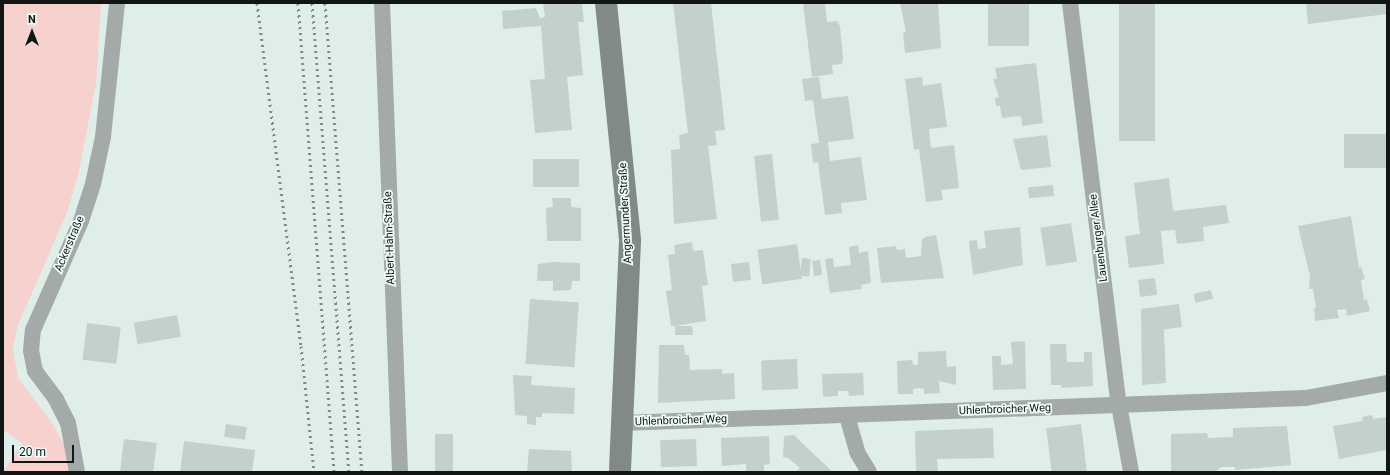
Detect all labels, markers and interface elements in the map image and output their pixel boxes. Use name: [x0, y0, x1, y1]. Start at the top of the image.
north arrow: [12, 12, 52, 52]
text: N: [28, 13, 36, 26]
street label: Angermunder Straße: [617, 162, 635, 264]
street label: Albert-Hahn-Straße: [382, 191, 398, 285]
street label: Lauenburger Allee: [1087, 193, 1111, 283]
street label: Ackerstraße: [52, 214, 88, 274]
street label: Uhlenbroicher Weg: [959, 402, 1051, 418]
street label: Uhlenbroicher Weg: [635, 413, 727, 429]
scale bar: [14, 437, 76, 463]
text: 20 m: [19, 445, 46, 459]

